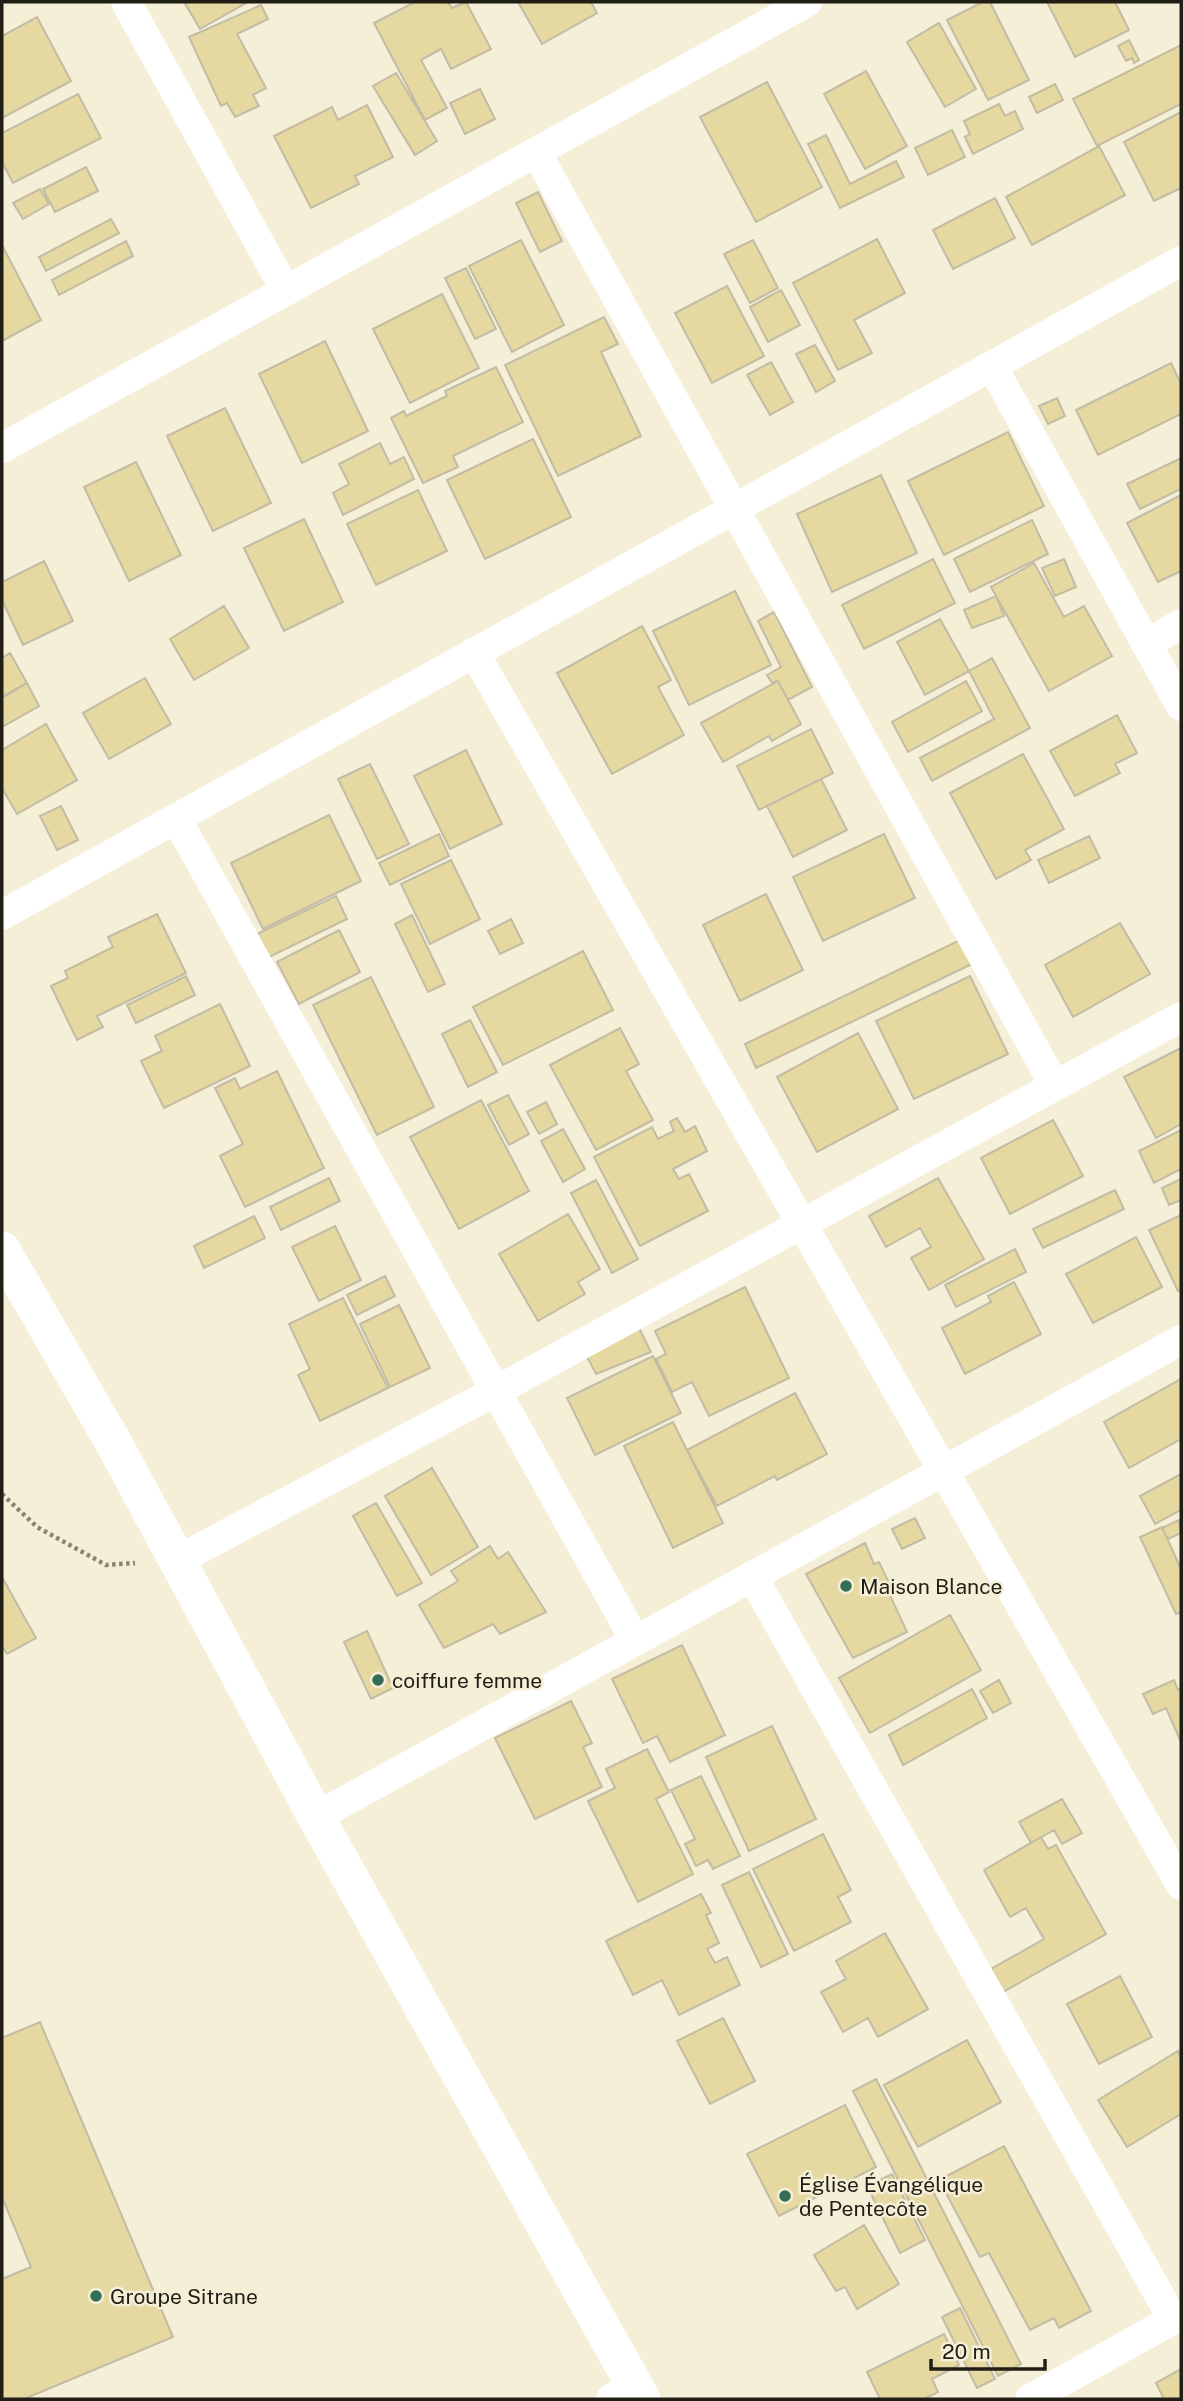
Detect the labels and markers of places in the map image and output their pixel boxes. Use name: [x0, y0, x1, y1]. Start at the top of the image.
place label: Maison Blance: [860, 1574, 1002, 1599]
marker: Maison Blance: [838, 1578, 854, 1594]
place label: coiffure femme: [392, 1668, 542, 1693]
marker: coiffure femme: [370, 1672, 386, 1688]
place label: Église Évangélique de Pentecôte: [799, 2172, 983, 2221]
marker: Église Évangélique de Pentecôte: [777, 2188, 793, 2204]
place label: Groupe Sitrane: [110, 2284, 258, 2309]
marker: Groupe Sitrane: [88, 2288, 104, 2304]

